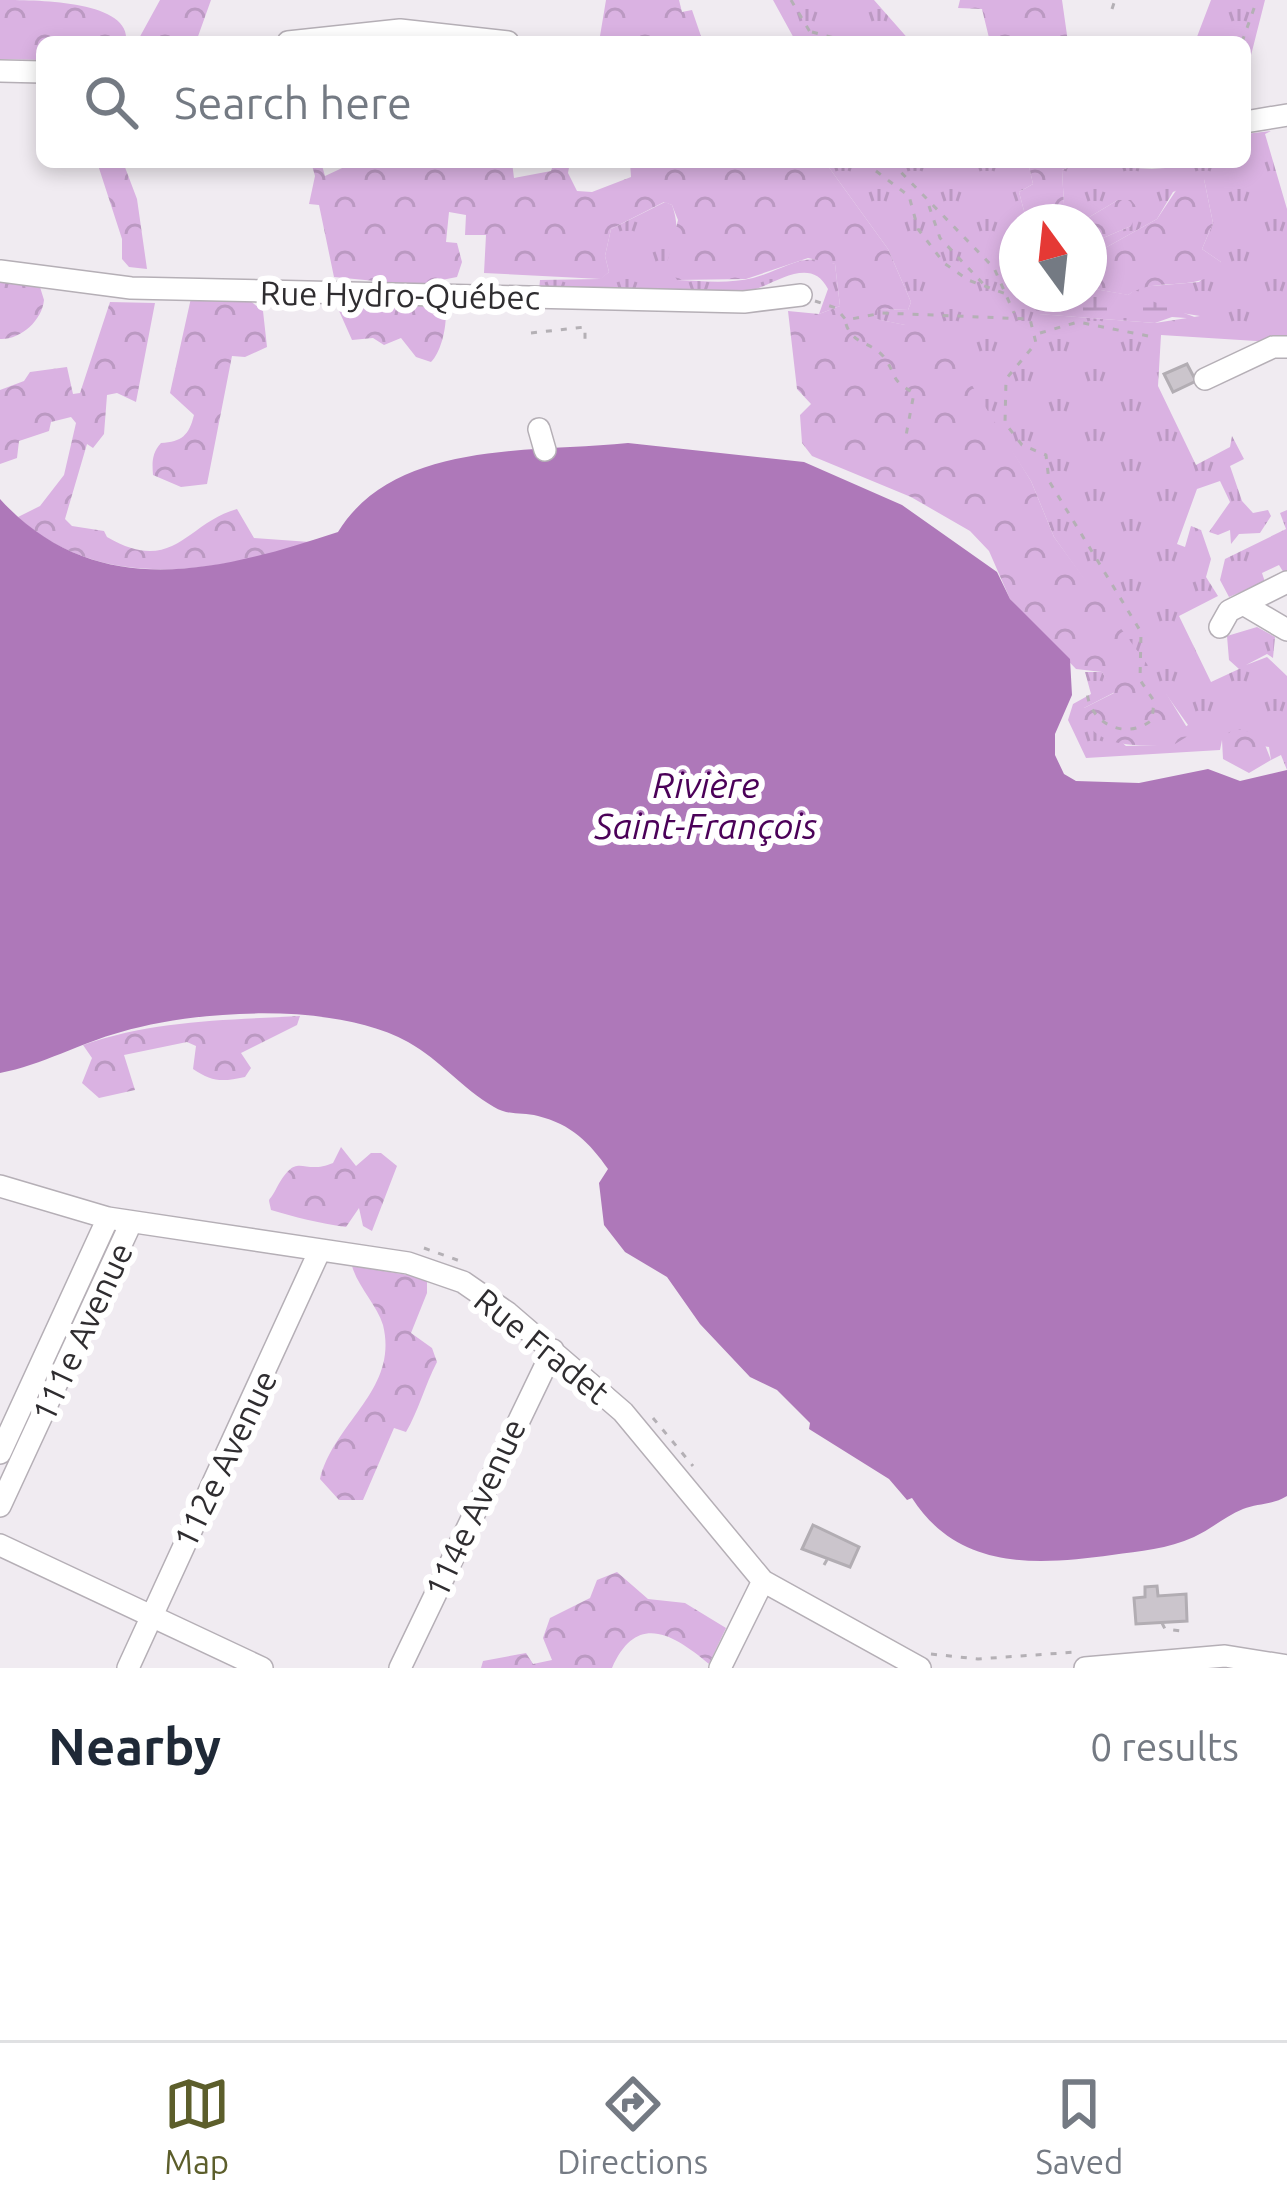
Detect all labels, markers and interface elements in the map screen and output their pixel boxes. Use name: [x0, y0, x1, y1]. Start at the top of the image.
search box: [36, 36, 1251, 168]
icon: search: [78, 69, 144, 135]
text: Search here: [174, 77, 412, 128]
north arrow: [999, 204, 1107, 312]
street label: Rue Hydro-Québec: [260, 274, 540, 315]
water label: Rivière Saint-François: [594, 764, 817, 846]
street label: 111e Avenue: [24, 1237, 139, 1427]
street label: Rue Fradet: [468, 1280, 617, 1411]
street label: 112e Avenue: [166, 1364, 283, 1554]
street label: 114e Avenue: [417, 1413, 532, 1603]
text: Nearby: [48, 1717, 221, 1775]
text: 0 results: [1090, 1725, 1239, 1768]
tab: Map: [164, 2071, 230, 2180]
tab: Directions: [557, 2071, 708, 2180]
tab: Saved: [1035, 2071, 1123, 2180]

